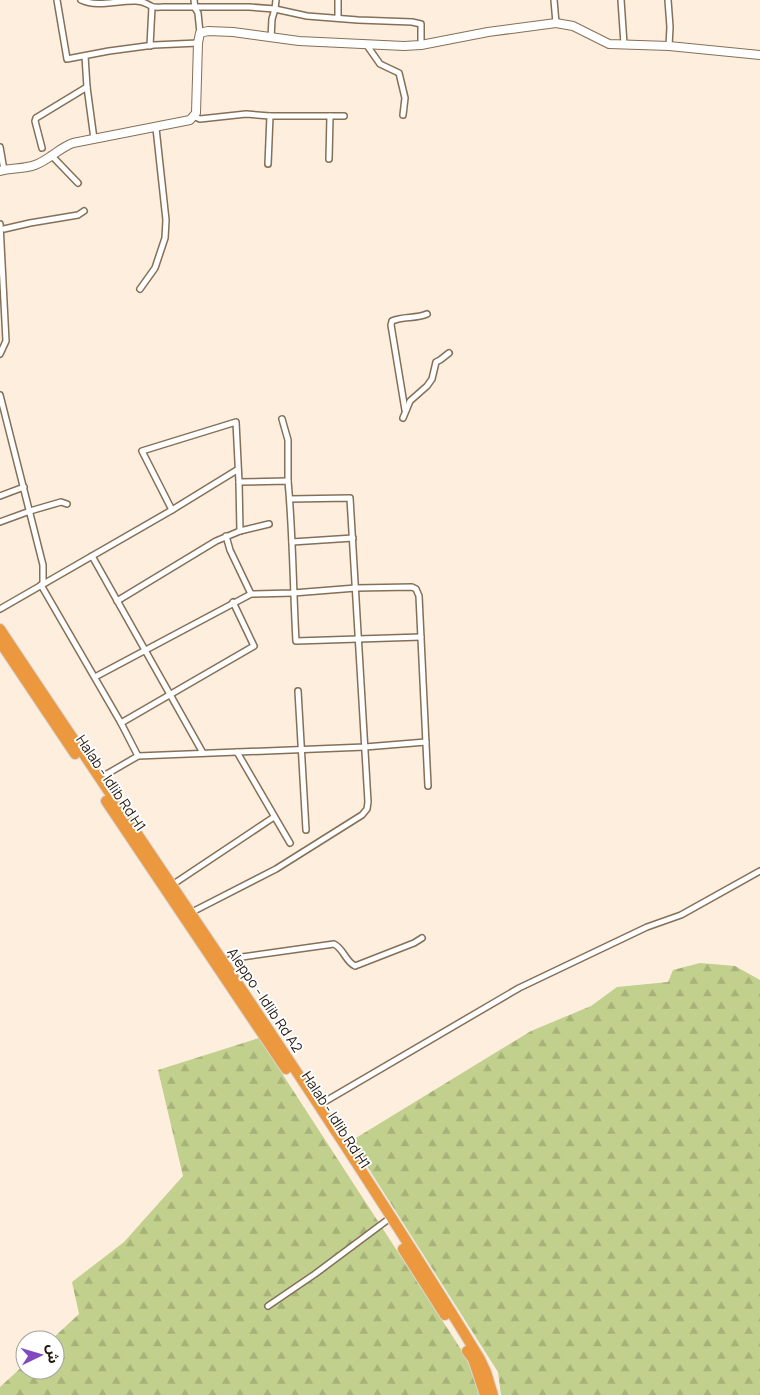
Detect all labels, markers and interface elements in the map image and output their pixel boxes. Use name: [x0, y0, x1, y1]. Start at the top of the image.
street label: Halab - Idlib Rd H1: [72, 731, 151, 835]
street label: Aleppo - Idlib Rd A2: [223, 944, 308, 1056]
street label: Halab - Idlib Rd H1: [298, 1067, 375, 1172]
north arrow: [15, 1330, 65, 1380]
text: ش: [43, 1343, 64, 1364]

